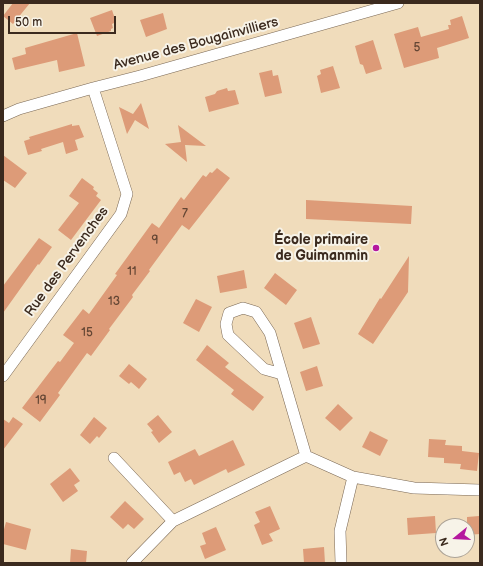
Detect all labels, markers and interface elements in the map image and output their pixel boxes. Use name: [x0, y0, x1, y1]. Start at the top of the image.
scale bar: [10, 8, 118, 34]
street label: Avenue des Bougainvilliers: [112, 14, 280, 74]
text: 50 m: [15, 15, 42, 30]
house number: 5: [414, 41, 420, 55]
street label: Rue des Pervenches: [22, 204, 112, 320]
house number: 7: [182, 207, 188, 221]
place label: École primaire de Guimanmin: [274, 232, 368, 264]
house number: 9: [152, 234, 158, 248]
marker: École primaire de Guimanmin: [371, 243, 381, 253]
house number: 11: [127, 265, 137, 279]
house number: 13: [108, 295, 120, 309]
house number: 15: [81, 326, 93, 340]
house number: 19: [35, 394, 47, 408]
north arrow: [435, 518, 475, 558]
text: N: [437, 536, 452, 548]

